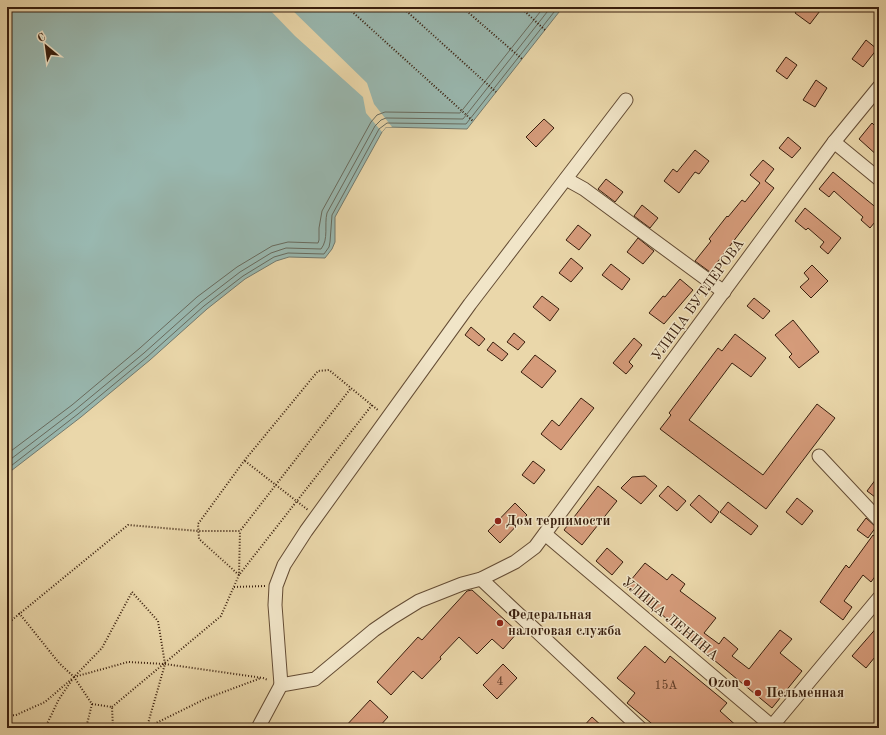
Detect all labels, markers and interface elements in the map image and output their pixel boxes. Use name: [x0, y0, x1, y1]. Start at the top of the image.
north arrow: [26, 26, 66, 66]
text: С: [36, 32, 48, 45]
street label: УЛИЦА БУТЛЕРОВА: [649, 236, 747, 363]
place label: Дом терпимости: [506, 514, 611, 528]
marker: Дом терпимости: [493, 516, 503, 526]
street label: УЛИЦА ЛЕНИНА: [619, 575, 721, 663]
place label: Федеральная налоговая служба: [508, 608, 621, 638]
marker: Федеральная налоговая служба: [495, 618, 505, 628]
house number: 4: [497, 676, 504, 688]
place label: Ozon: [708, 676, 739, 690]
marker: Ozon: [742, 678, 752, 688]
house number: 15А: [654, 679, 678, 692]
place label: Пельменная: [766, 686, 844, 700]
marker: Пельменная: [753, 688, 763, 698]

